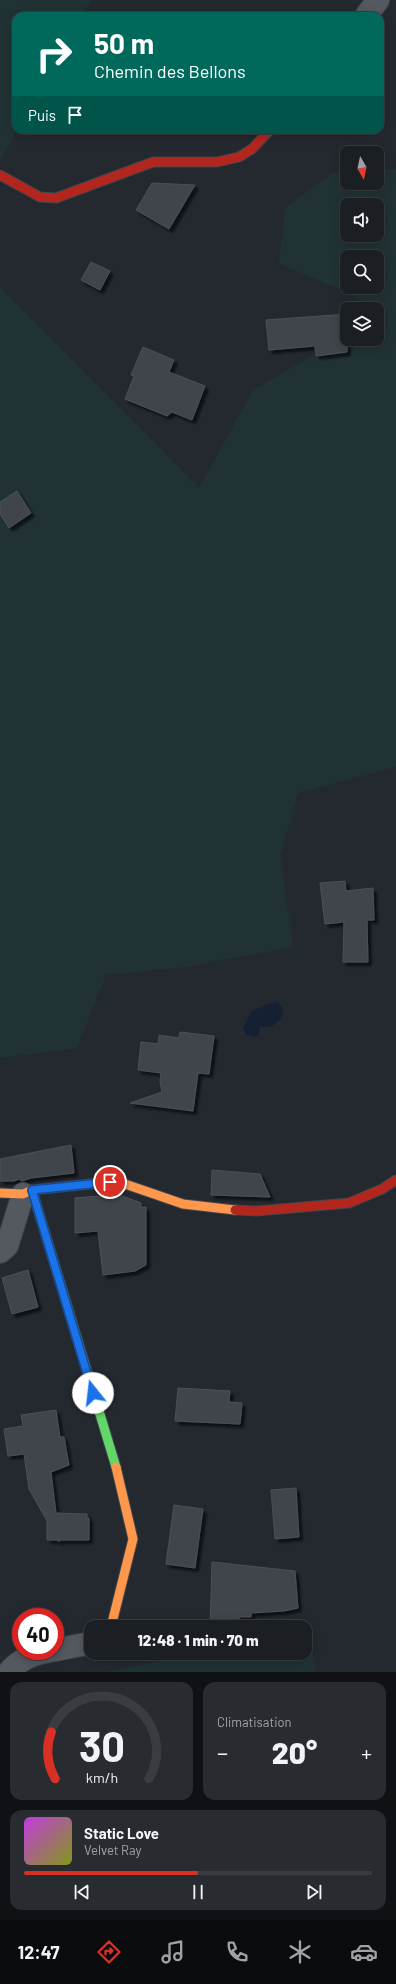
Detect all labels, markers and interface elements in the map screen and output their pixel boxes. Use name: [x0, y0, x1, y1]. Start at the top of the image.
text: 50 m: [94, 26, 154, 60]
icon: right: [28, 28, 80, 80]
text: Chemin des Bellons: [94, 60, 246, 82]
icon: arrive: [64, 104, 86, 126]
text: Puis: [28, 106, 56, 124]
north arrow: [340, 146, 384, 190]
map controls: [340, 146, 384, 346]
button: sound: [340, 198, 384, 242]
button: search: [340, 250, 384, 294]
button: layers: [340, 302, 384, 346]
pin: [93, 1165, 127, 1199]
icon: arrive: [99, 1171, 121, 1193]
position arrow: [72, 1372, 114, 1414]
speed limit sign: 40: [12, 1608, 64, 1660]
text: 12:48 · 1 min · 70 m: [137, 1631, 259, 1649]
text: Climatisation: [217, 1714, 292, 1730]
text: 30: [78, 1720, 125, 1770]
text: 20°: [272, 1734, 317, 1770]
text: −: [217, 1739, 228, 1765]
text: +: [361, 1739, 372, 1765]
text: km/h: [85, 1769, 118, 1786]
text: Static Love: [84, 1824, 159, 1842]
text: Velvet Ray: [84, 1842, 142, 1858]
icon: previous: [71, 1881, 93, 1903]
icon: pause: [187, 1881, 209, 1903]
icon: next: [303, 1881, 325, 1903]
icon: directions: [95, 1938, 123, 1966]
icon: music: [159, 1938, 187, 1966]
icon: phone: [223, 1938, 251, 1966]
icon: climate: [286, 1938, 314, 1966]
icon: car: [350, 1938, 378, 1966]
text: 12:47: [18, 1941, 59, 1963]

